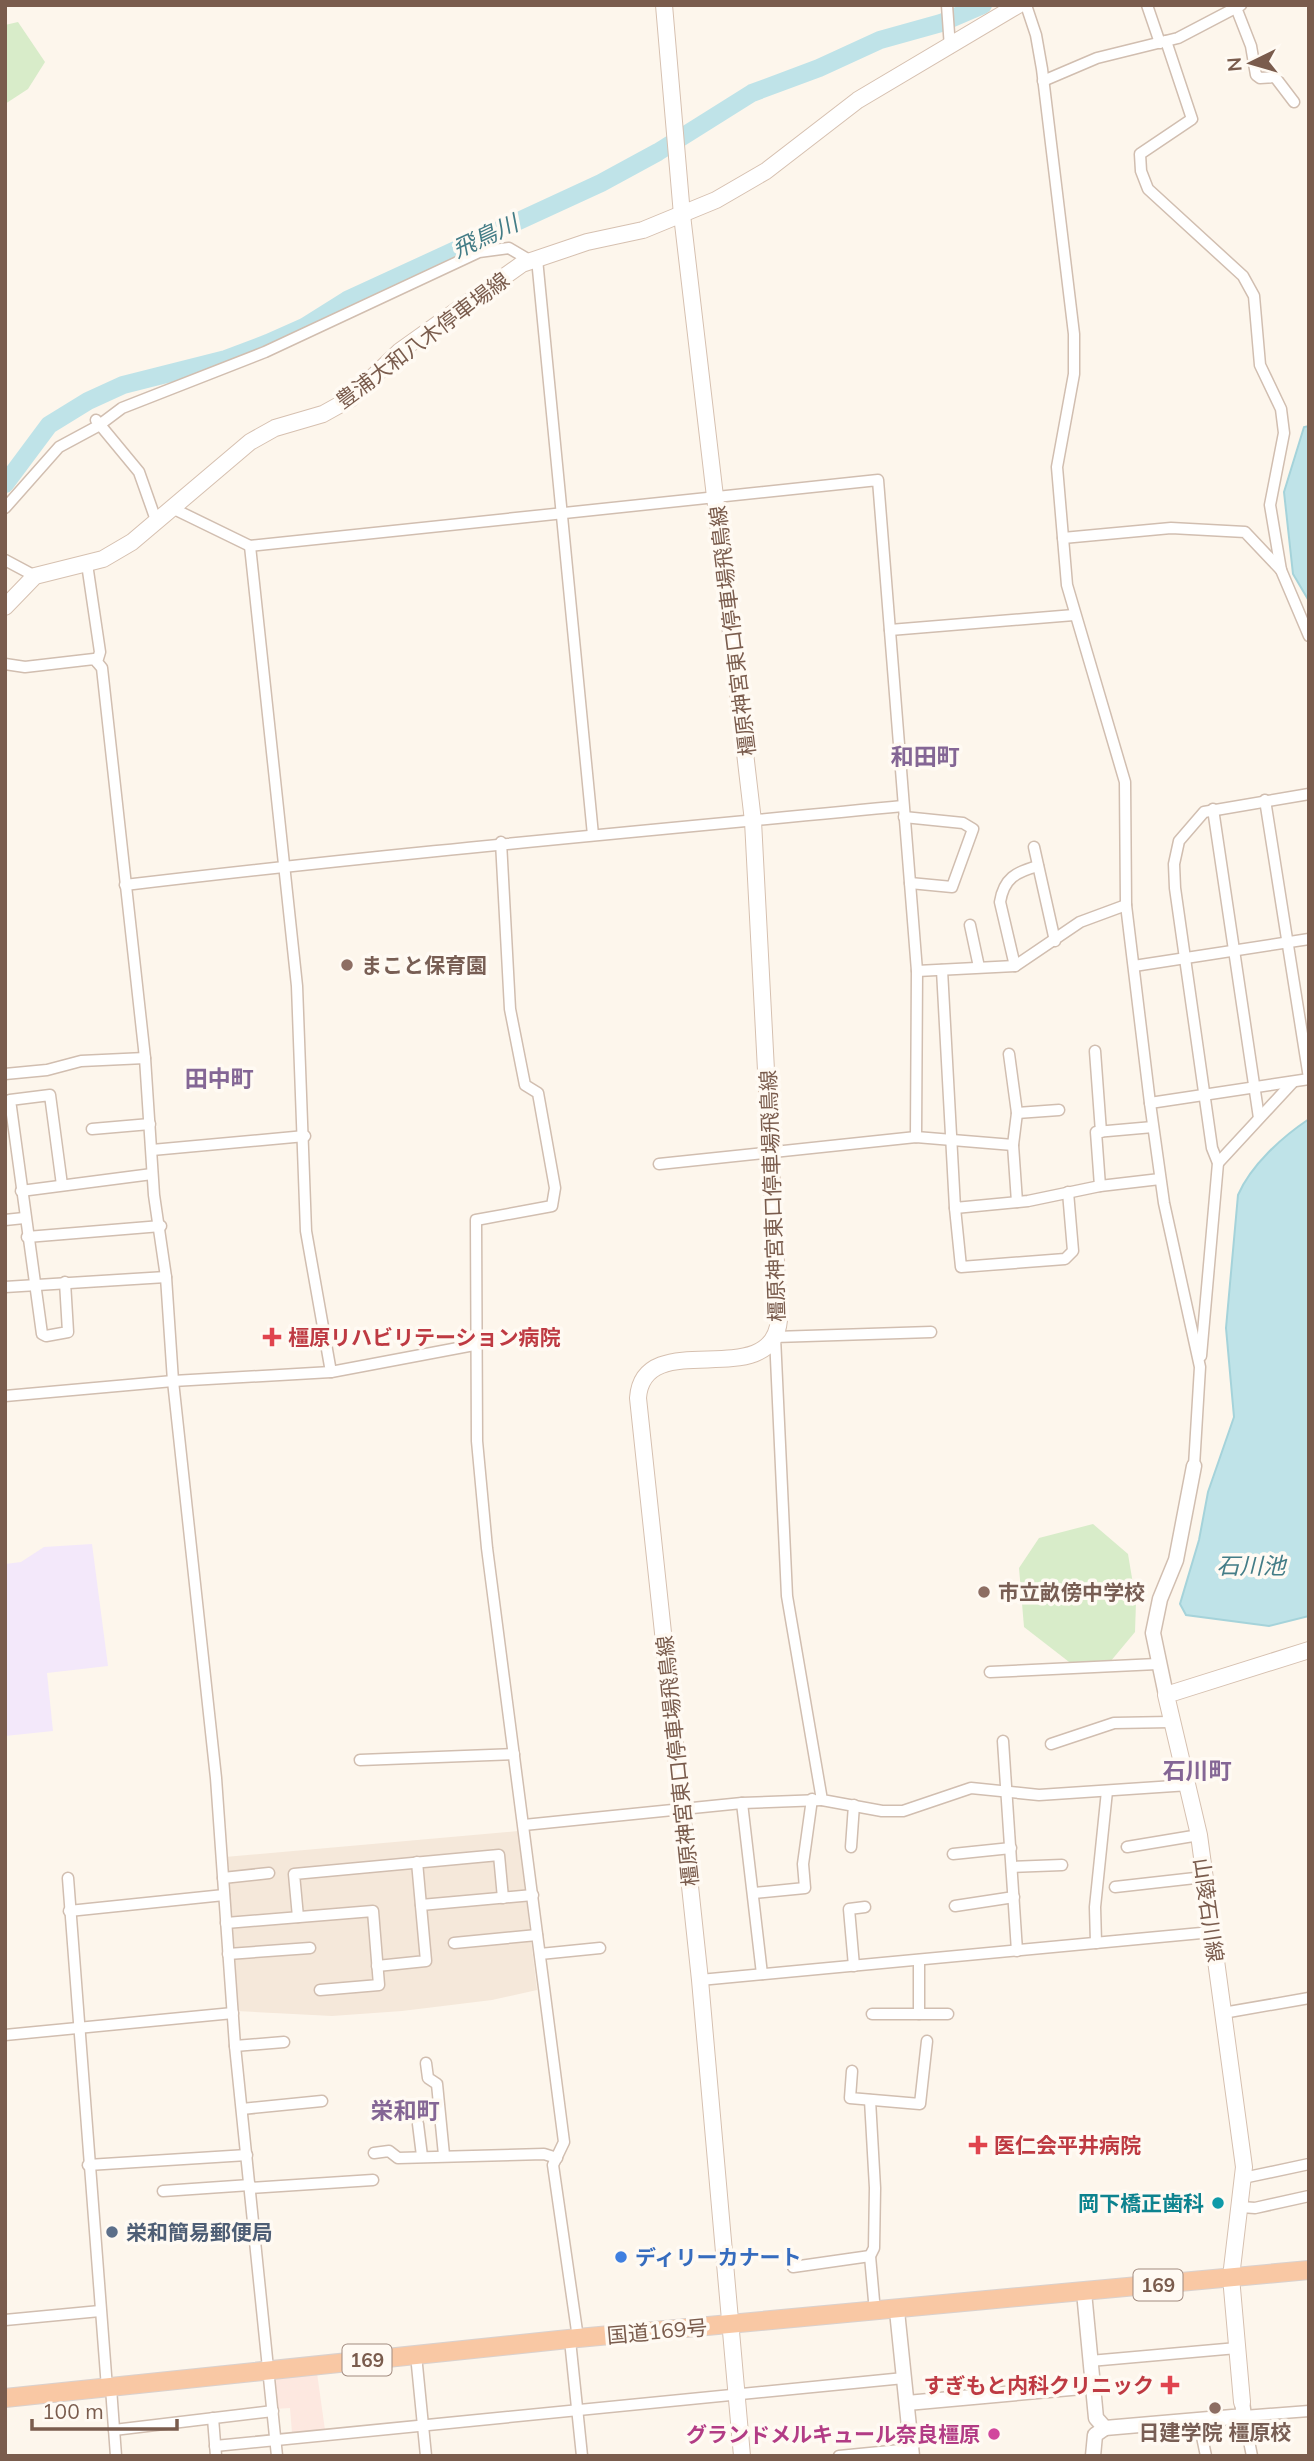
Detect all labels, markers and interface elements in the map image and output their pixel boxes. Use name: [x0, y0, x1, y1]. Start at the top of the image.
north arrow: [1216, 28, 1286, 98]
text: N: [1221, 56, 1247, 73]
water label: 飛鳥川: [448, 207, 525, 264]
street label: 豊浦大和八木停車場線: [330, 266, 514, 414]
street label: 橿原神宮東口停車場飛鳥線: [704, 504, 760, 758]
district label: 和田町: [891, 742, 960, 771]
place label: まこと保育園: [361, 952, 487, 978]
marker: まこと保育園: [339, 957, 355, 973]
district label: 田中町: [185, 1064, 254, 1093]
street label: 橿原神宮東口停車場飛鳥線: [755, 1070, 789, 1322]
place label: 橿原リハビリテーション病院: [288, 1324, 561, 1350]
marker: 橿原リハビリテーション病院: [262, 1327, 282, 1347]
water label: 石川池: [1217, 1551, 1288, 1580]
place label: 市立畝傍中学校: [998, 1579, 1145, 1605]
marker: 市立畝傍中学校: [976, 1584, 992, 1600]
street label: 橿原神宮東口停車場飛鳥線: [651, 1634, 703, 1888]
district label: 石川町: [1163, 1756, 1232, 1785]
street label: 山陵石川線: [1189, 1856, 1229, 1964]
district label: 栄和町: [371, 2096, 440, 2125]
place label: 医仁会平井病院: [994, 2132, 1141, 2158]
marker: 医仁会平井病院: [968, 2135, 988, 2155]
place label: 岡下橋正歯科: [1078, 2190, 1204, 2216]
marker: 岡下橋正歯科: [1210, 2195, 1226, 2211]
place label: 栄和簡易郵便局: [126, 2219, 273, 2245]
marker: 栄和簡易郵便局: [104, 2224, 120, 2240]
place label: ディリーカナート: [635, 2244, 802, 2270]
marker: ディリーカナート: [613, 2249, 629, 2265]
road number: 169: [1134, 2270, 1182, 2300]
street label: 国道169号: [606, 2314, 708, 2348]
road number: 169: [342, 2344, 392, 2376]
place label: すぎもと内科クリニック: [923, 2372, 1154, 2398]
marker: すぎもと内科クリニック: [1160, 2375, 1180, 2395]
scale bar: [32, 2388, 177, 2432]
text: 100 m: [42, 2398, 104, 2424]
marker: 日建学院 橿原校: [1207, 2400, 1223, 2416]
place label: 日建学院 橿原校: [1139, 2419, 1291, 2445]
place label: グランドメルキュール奈良橿原: [686, 2421, 980, 2447]
marker: グランドメルキュール奈良橿原: [986, 2426, 1002, 2442]

